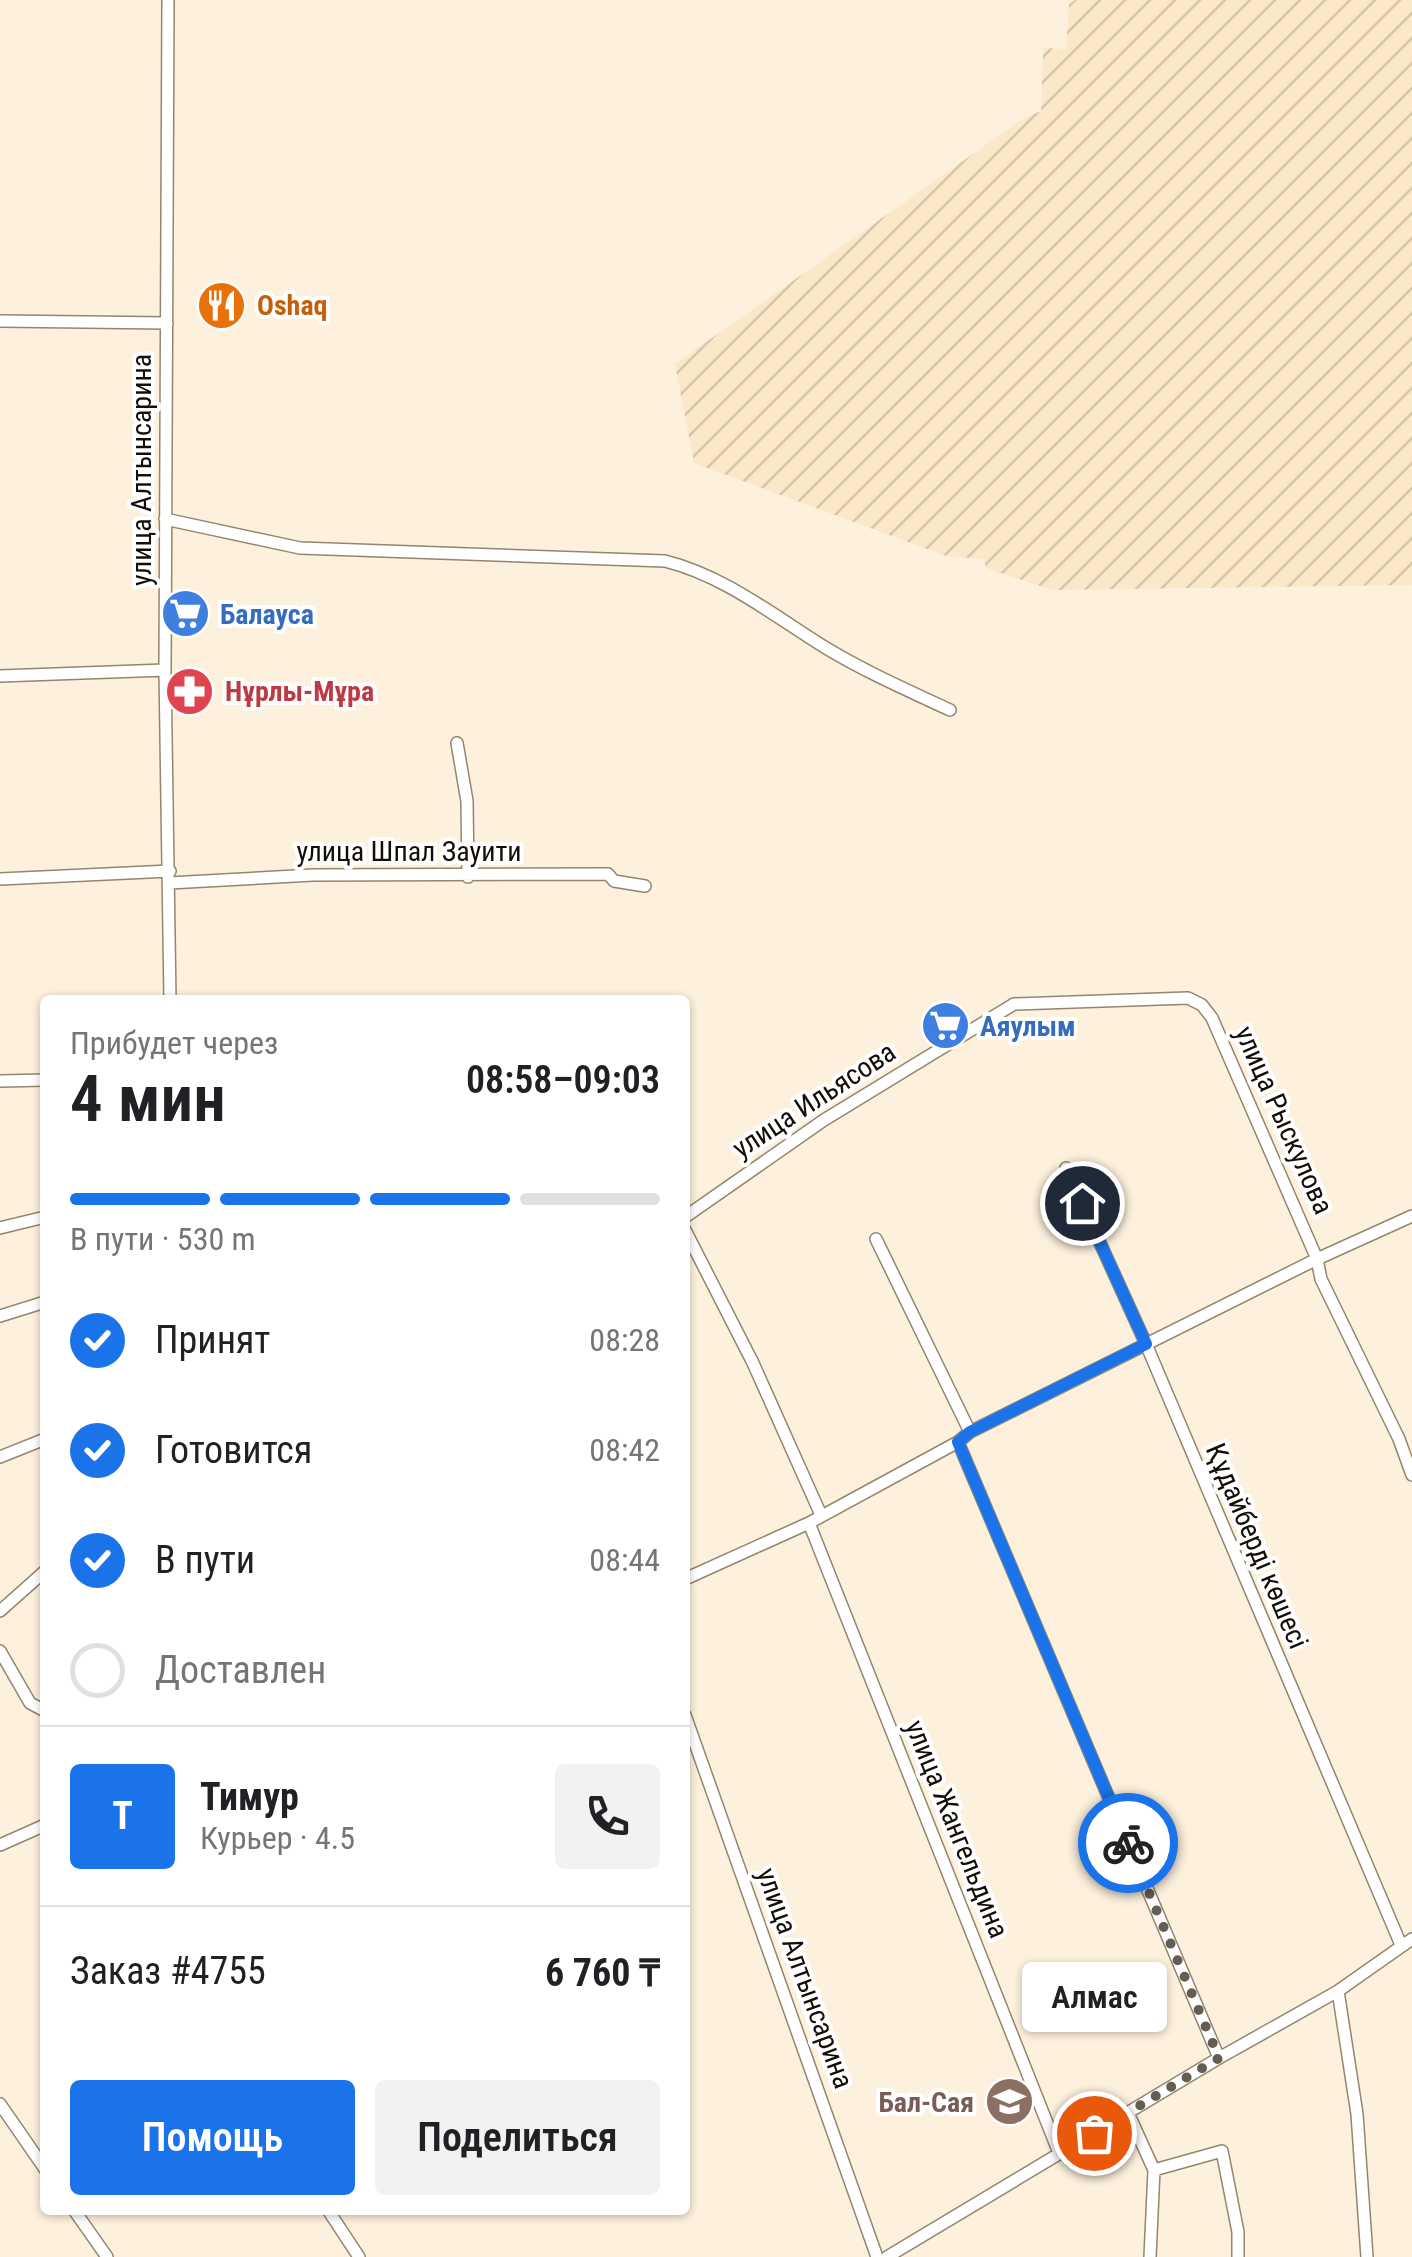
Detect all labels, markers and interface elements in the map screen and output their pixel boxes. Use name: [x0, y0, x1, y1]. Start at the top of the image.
restaurant icon: Oshaq: [196, 279, 248, 331]
place label: Oshaq: [257, 289, 328, 322]
street label: улица Алтынсарина: [125, 354, 158, 586]
supermarket icon: Балауса: [159, 588, 211, 640]
place label: Балауса: [220, 598, 314, 631]
pharmacy icon: Нұрлы-Мұра: [164, 665, 216, 717]
place label: Нұрлы-Мұра: [225, 675, 374, 708]
street label: улица Шпал Зауити: [296, 835, 522, 868]
supermarket icon: Аяулым: [919, 1000, 971, 1052]
place label: Аяулым: [980, 1010, 1076, 1043]
street label: улица Рыскулова: [1228, 1021, 1340, 1219]
text: Прибудет через: [70, 1024, 278, 1062]
street label: улица Ильясова: [726, 1035, 902, 1165]
text: 08:58–09:03: [466, 1058, 660, 1102]
text: 4 мин: [70, 1061, 226, 1137]
pin: [1040, 1161, 1125, 1246]
icon: home: [1055, 1176, 1110, 1231]
text: В пути · 530 m: [70, 1220, 256, 1258]
icon: check: [70, 1313, 125, 1368]
text: Принят: [155, 1318, 271, 1362]
text: 08:28: [589, 1321, 660, 1359]
icon: check: [70, 1423, 125, 1478]
text: Готовится: [155, 1428, 312, 1472]
text: 08:42: [589, 1431, 660, 1469]
street label: Құдайберді көшесі: [1199, 1438, 1315, 1654]
icon: check: [70, 1533, 125, 1588]
text: В пути: [155, 1538, 255, 1582]
text: 08:44: [589, 1541, 660, 1579]
text: Доставлен: [155, 1648, 326, 1692]
street label: улица Жангельдина: [898, 1715, 1016, 1943]
button: phone: [555, 1764, 660, 1869]
text: Тимур: [200, 1775, 299, 1819]
courier: [1078, 1793, 1178, 1893]
text: Т: [112, 1794, 133, 1838]
icon: bike: [1101, 1816, 1156, 1871]
text: Курьер · 4.5: [200, 1819, 355, 1857]
street label: улица Алтынсарина: [750, 1863, 860, 2093]
text: Заказ #4755: [70, 1949, 266, 1993]
text: 6 760 ₸: [545, 1951, 660, 1995]
callout: Алмас: [1022, 1963, 1166, 2033]
text: Алмас: [1051, 1978, 1138, 2016]
school or university icon: Бал-Сая: [983, 2076, 1035, 2128]
button: Помощь: [70, 2080, 355, 2195]
button: Поделиться: [375, 2080, 660, 2195]
place label: Бал-Сая: [878, 2086, 974, 2119]
pin: [1052, 2091, 1137, 2176]
icon: bag: [1067, 2106, 1122, 2161]

